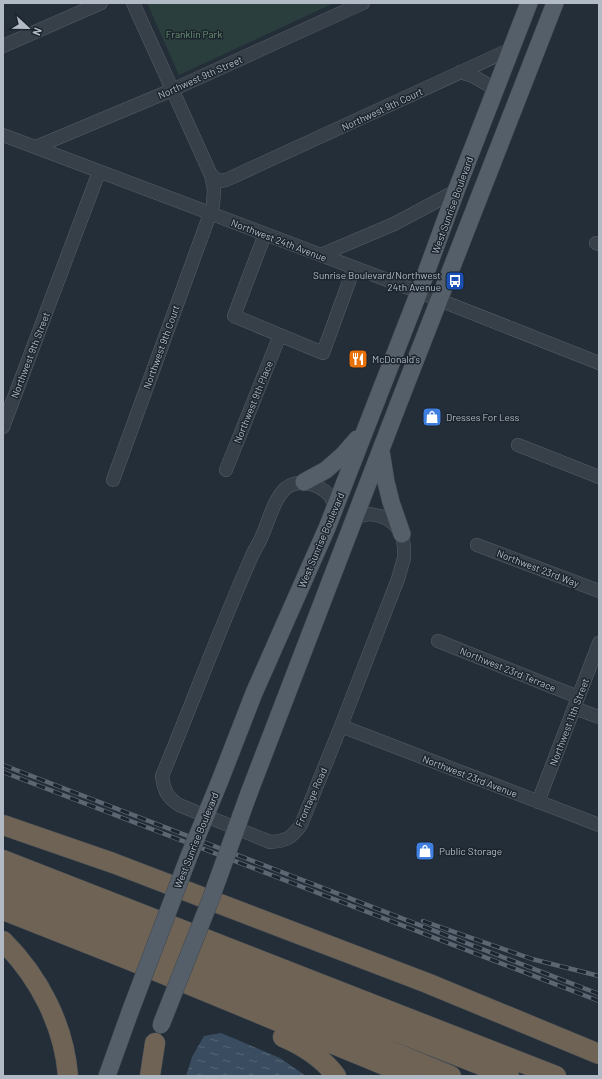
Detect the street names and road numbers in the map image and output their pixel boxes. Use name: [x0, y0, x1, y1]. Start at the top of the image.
street label: Northwest 9th Street: [156, 53, 244, 101]
street label: Northwest 9th Court: [340, 85, 425, 133]
street label: West Sunrise Boulevard: [429, 155, 475, 255]
street label: Northwest 24th Avenue: [230, 216, 328, 264]
street label: Northwest 9th Court: [140, 303, 182, 390]
street label: Northwest 9th Street: [8, 310, 52, 400]
street label: Northwest 9th Place: [231, 359, 275, 445]
street label: West Sunrise Boulevard: [295, 491, 347, 589]
street label: Northwest 23rd Way: [495, 547, 581, 589]
street label: Northwest 23rd Terrace: [458, 644, 558, 694]
street label: Northwest 11th Street: [547, 676, 591, 768]
street label: Northwest 23rd Avenue: [421, 752, 519, 800]
street label: Frontage Road: [293, 766, 329, 828]
street label: West Sunrise Boulevard: [171, 790, 221, 890]

